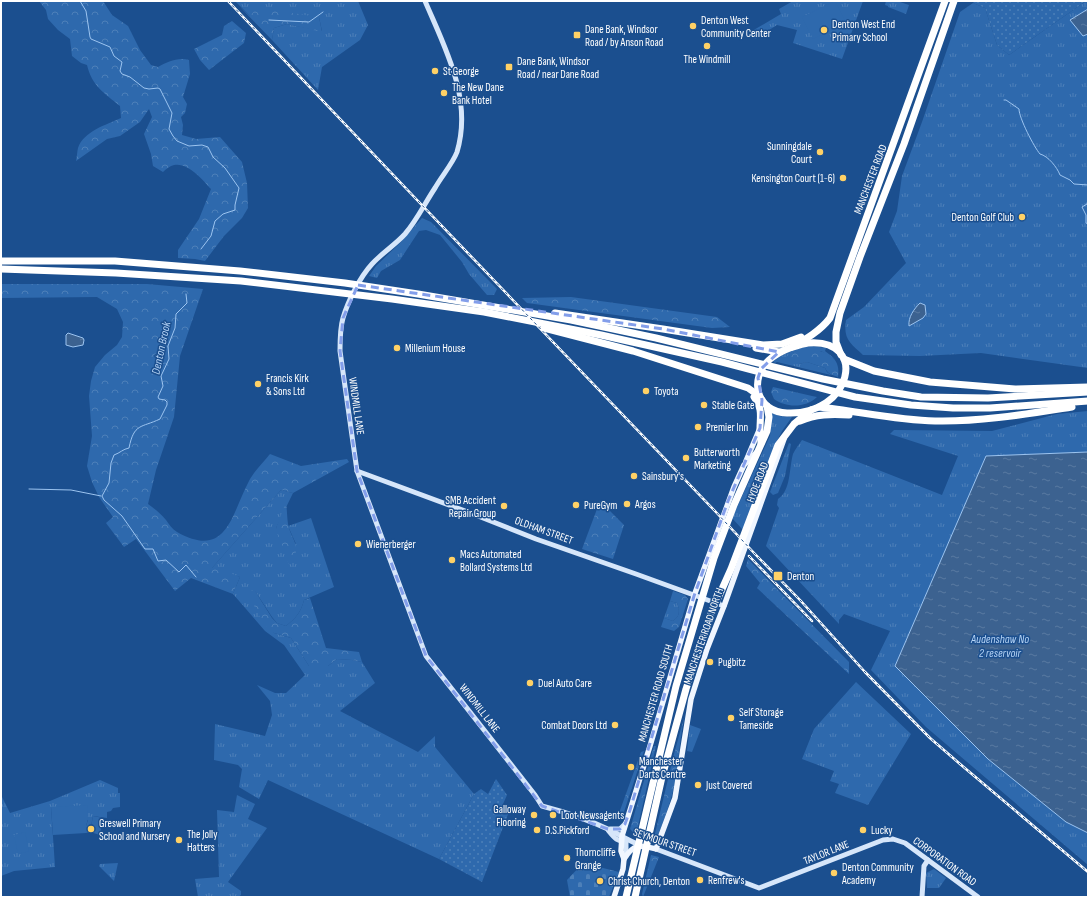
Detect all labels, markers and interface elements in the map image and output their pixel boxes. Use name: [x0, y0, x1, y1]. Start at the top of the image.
place label: Denton West Community Center: [701, 14, 771, 40]
place label: Denton West End Primary School: [832, 18, 896, 44]
marker: Denton West Community Center: [688, 21, 698, 31]
place label: Dane Bank, Windsor Road / by Anson Road: [585, 23, 664, 49]
marker: Denton West End Primary School: [819, 25, 829, 35]
marker: Dane Bank, Windsor Road / by Anson Road: [572, 30, 582, 40]
marker: The Windmill: [702, 41, 712, 51]
place label: The Windmill: [684, 53, 730, 66]
place label: Dane Bank, Windsor Road / near Dane Road: [517, 55, 599, 81]
marker: Dane Bank, Windsor Road / near Dane Road: [504, 62, 514, 72]
place label: St George: [443, 65, 479, 78]
marker: St George: [430, 66, 440, 76]
place label: The New Dane Bank Hotel: [452, 81, 504, 107]
marker: The New Dane Bank Hotel: [439, 88, 449, 98]
place label: Sunningdale Court: [767, 140, 813, 166]
street label: MANCHESTER ROAD: [851, 143, 890, 216]
marker: Sunningdale Court: [815, 147, 825, 157]
place label: Kensington Court (1-6): [751, 172, 835, 185]
marker: Kensington Court (1-6): [838, 173, 848, 183]
place label: Denton Golf Club: [951, 211, 1014, 224]
marker: Denton Golf Club: [1017, 212, 1027, 222]
water label: Denton Brook: [149, 320, 174, 376]
place label: Millenium House: [405, 342, 465, 355]
marker: Millenium House: [392, 343, 402, 353]
place label: Francis Kirk & Sons Ltd: [266, 372, 309, 398]
street label: WINDMILL LANE: [346, 376, 367, 436]
marker: Francis Kirk & Sons Ltd: [253, 379, 263, 389]
place label: Toyota: [654, 385, 678, 398]
marker: Toyota: [641, 386, 651, 396]
place label: Stable Gate: [712, 399, 754, 412]
marker: Stable Gate: [699, 400, 709, 410]
place label: Premier Inn: [706, 421, 748, 434]
marker: Premier Inn: [693, 422, 703, 432]
place label: Butterworth Marketing: [694, 446, 740, 472]
marker: Butterworth Marketing: [681, 453, 691, 463]
street label: HYDE ROAD: [744, 460, 771, 504]
place label: Sainsbury's: [642, 470, 684, 483]
marker: Sainsbury's: [629, 471, 639, 481]
place label: SMB Accident Repair Group: [445, 494, 497, 520]
place label: Argos: [634, 498, 656, 511]
place label: PureGym: [584, 499, 617, 512]
marker: Argos: [622, 499, 632, 509]
marker: PureGym: [571, 500, 581, 510]
marker: SMB Accident Repair Group: [499, 501, 509, 511]
street label: OLDHAM STREET: [513, 514, 575, 547]
place label: Wienerberger: [366, 538, 416, 551]
marker: Wienerberger: [353, 539, 363, 549]
place label: Macs Automated Bollard Systems Ltd: [460, 548, 533, 574]
marker: Macs Automated Bollard Systems Ltd: [447, 555, 457, 565]
marker: Denton: [772, 570, 784, 582]
place label: Denton: [787, 570, 814, 583]
street label: MANCHESTER ROAD NORTH: [681, 586, 726, 686]
water label: Audenshaw No 2 reservoir: [970, 632, 1029, 661]
street label: MANCHESTER ROAD SOUTH: [635, 643, 676, 743]
place label: Pugbitz: [718, 656, 746, 669]
marker: Pugbitz: [705, 657, 715, 667]
place label: Duel Auto Care: [538, 677, 592, 690]
marker: Duel Auto Care: [525, 678, 535, 688]
street label: WINDMILL LANE: [457, 681, 503, 735]
place label: Self Storage Tameside: [739, 706, 784, 732]
marker: Self Storage Tameside: [726, 713, 736, 723]
place label: Combat Doors Ltd: [541, 719, 607, 732]
marker: Combat Doors Ltd: [610, 720, 620, 730]
place label: Manchester Darts Centre: [639, 755, 686, 781]
marker: Manchester Darts Centre: [626, 762, 636, 772]
place label: Just Covered: [705, 779, 753, 792]
marker: Just Covered: [693, 780, 703, 790]
place label: Galloway Flooring: [493, 803, 527, 829]
place label: Loot Newsagents: [561, 809, 624, 822]
marker: Galloway Flooring: [529, 810, 539, 820]
marker: Loot Newsagents: [548, 810, 558, 820]
place label: Greswell Primary School and Nursery: [99, 817, 171, 843]
marker: Greswell Primary School and Nursery: [86, 824, 96, 834]
place label: D.S.Pickford: [545, 824, 590, 837]
place label: Lucky: [871, 824, 893, 837]
marker: D.S.Pickford: [532, 825, 542, 835]
marker: Lucky: [858, 825, 868, 835]
street label: SEYMOUR STREET: [632, 826, 699, 859]
place label: The Jolly Hatters: [187, 828, 218, 854]
street label: CORPORATION ROAD: [911, 834, 979, 889]
marker: The Jolly Hatters: [174, 835, 184, 845]
street label: TAYLOR LANE: [801, 837, 851, 867]
place label: Thorncliffe Grange: [575, 846, 616, 872]
marker: Thorncliffe Grange: [562, 853, 572, 863]
place label: Denton Community Academy: [841, 861, 915, 887]
marker: Denton Community Academy: [829, 868, 839, 878]
place label: Renfrew's: [708, 874, 745, 887]
place label: Christ Church, Denton: [608, 875, 690, 888]
marker: Renfrew's: [695, 875, 705, 885]
marker: Christ Church, Denton: [595, 876, 605, 886]

